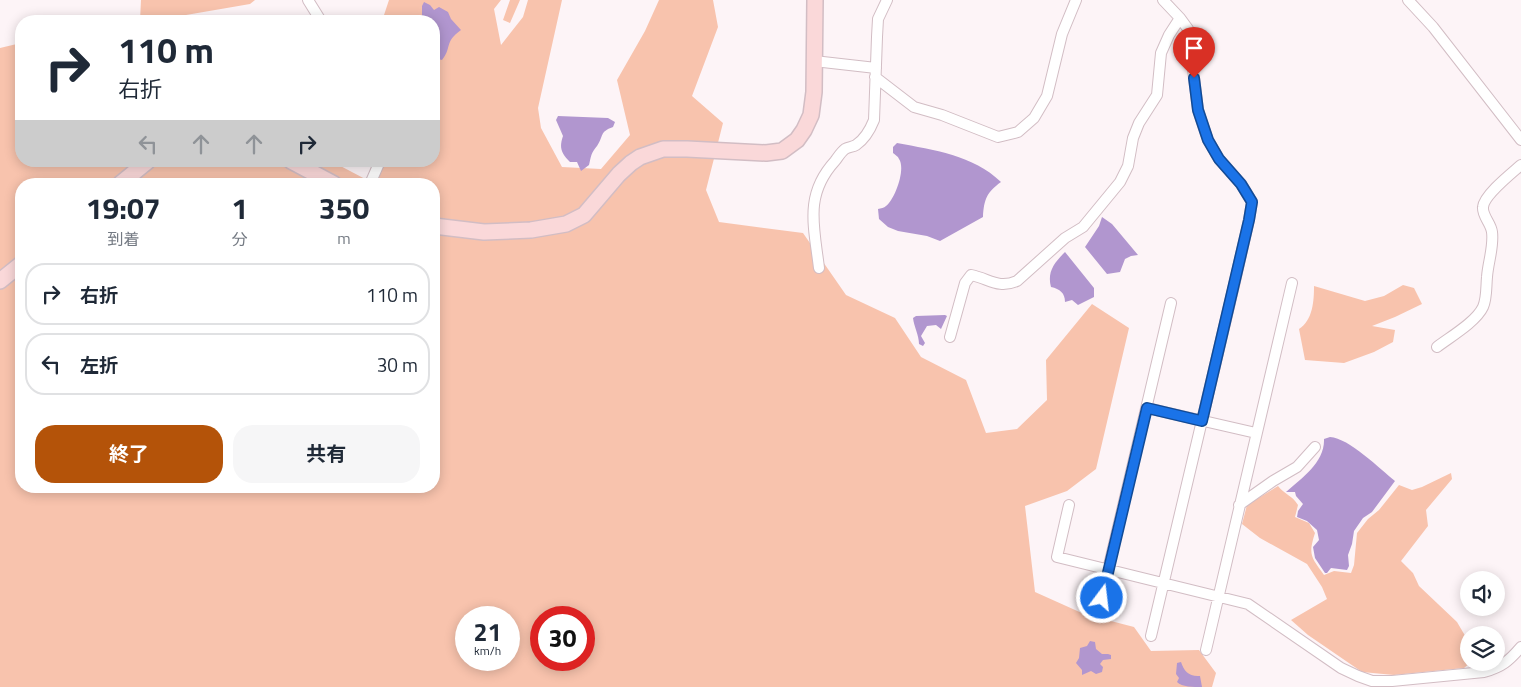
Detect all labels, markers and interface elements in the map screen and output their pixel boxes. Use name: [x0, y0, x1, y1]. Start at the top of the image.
text: 110 m: [118, 23, 214, 77]
pin: [1173, 27, 1215, 78]
icon: arrive: [1180, 34, 1208, 62]
icon: right: [35, 35, 100, 100]
text: 右折: [118, 72, 162, 106]
icon: left: [134, 130, 162, 158]
icon: ahead: [187, 130, 215, 158]
icon: ahead: [240, 130, 268, 158]
icon: right: [293, 130, 321, 158]
text: 19:07: [86, 185, 161, 231]
text: 1: [231, 185, 248, 231]
text: 350: [319, 185, 369, 231]
text: m: [337, 226, 351, 250]
text: 到着: [107, 227, 139, 251]
text: 分: [232, 227, 248, 251]
icon: right: [37, 280, 65, 308]
text: 右折: [80, 280, 118, 309]
text: 110 m: [366, 280, 418, 309]
icon: left: [37, 350, 65, 378]
text: 左折: [80, 350, 118, 379]
text: 30 m: [377, 350, 418, 379]
button: 終了: [35, 425, 223, 483]
button: 共有: [233, 425, 420, 483]
position arrow: [1075, 571, 1127, 623]
map controls: [1460, 571, 1505, 671]
button: sound: [1460, 571, 1505, 616]
speed limit sign: 30: [530, 606, 595, 671]
text: 21: [473, 613, 502, 651]
button: layers: [1460, 626, 1505, 671]
text: km/h: [474, 641, 501, 660]

